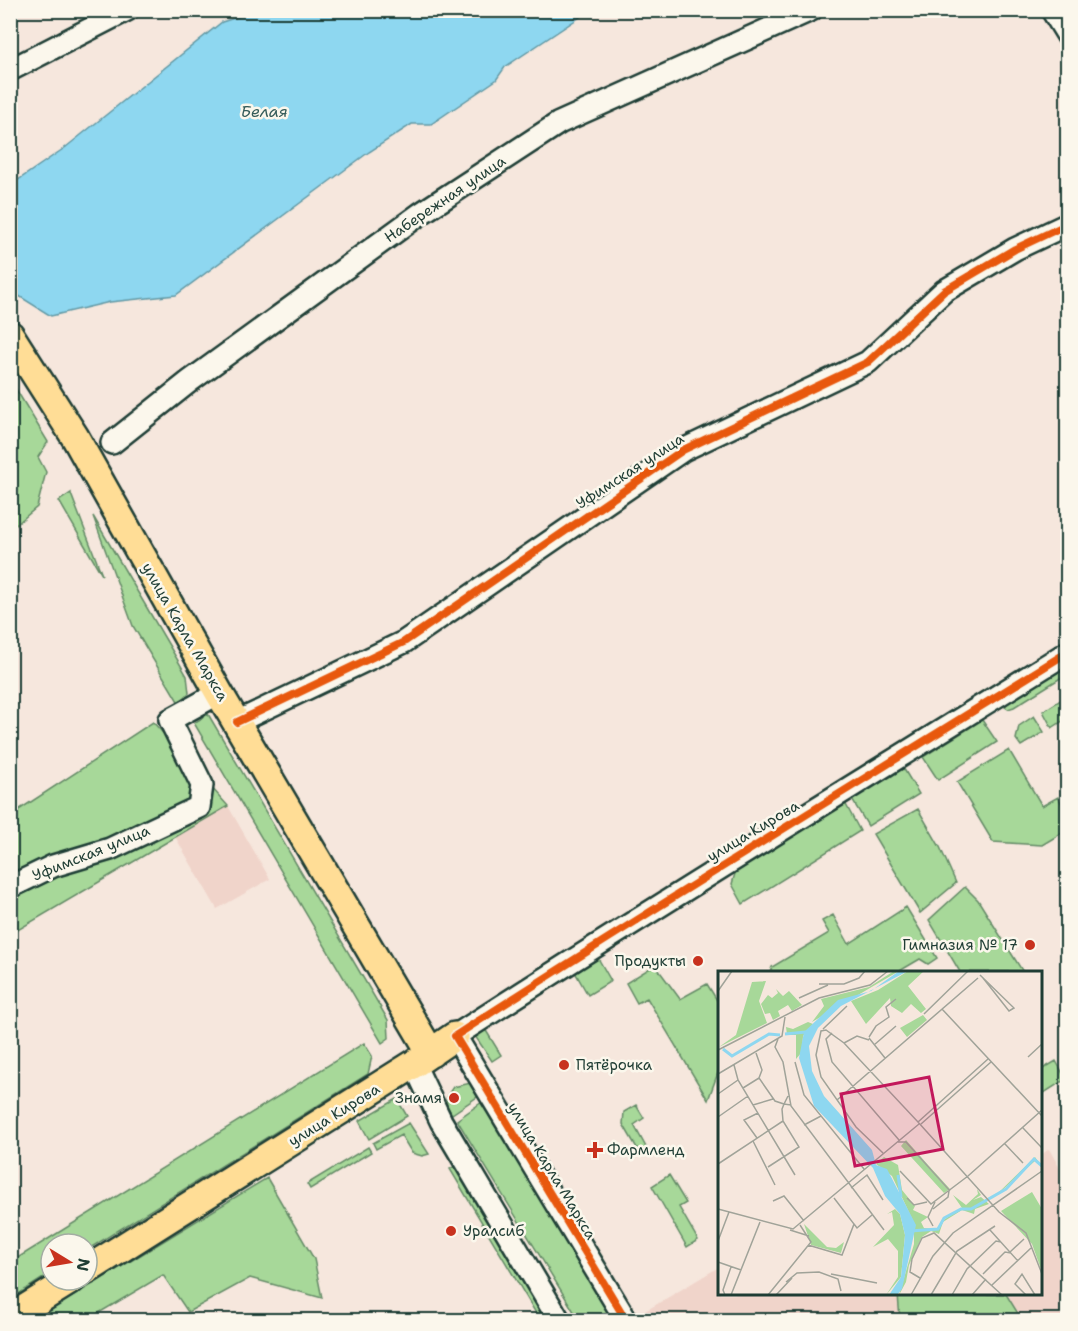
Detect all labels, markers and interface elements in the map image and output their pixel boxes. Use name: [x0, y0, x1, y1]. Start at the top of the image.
water label: Белая: [240, 101, 288, 122]
street label: Набережная улица: [380, 151, 510, 247]
street label: Уфимская улица: [572, 428, 688, 513]
street label: улица Карла Маркса: [137, 559, 233, 705]
street label: улица Кирова: [703, 795, 803, 866]
street label: Уфимская улица: [29, 820, 153, 886]
place label: Гимназия № 17: [902, 935, 1018, 955]
marker: Гимназия № 17: [1023, 938, 1037, 952]
place label: Продукты: [615, 951, 686, 971]
marker: Продукты: [691, 954, 705, 968]
inset map: [718, 971, 1042, 1295]
place label: Пятёрочка: [576, 1055, 653, 1075]
marker: Пятёрочка: [557, 1058, 571, 1072]
street label: улица Кирова: [285, 1079, 384, 1151]
place label: Знамя: [395, 1088, 442, 1108]
marker: Знамя: [447, 1091, 461, 1105]
street label: улица Карла Маркса: [503, 1099, 601, 1244]
place label: Фармленд: [607, 1140, 685, 1160]
marker: Фармленд: [588, 1143, 602, 1157]
place label: Уралсиб: [463, 1221, 524, 1241]
marker: Уралсиб: [444, 1224, 458, 1238]
north arrow: [39, 1232, 99, 1292]
text: N: [72, 1257, 95, 1273]

